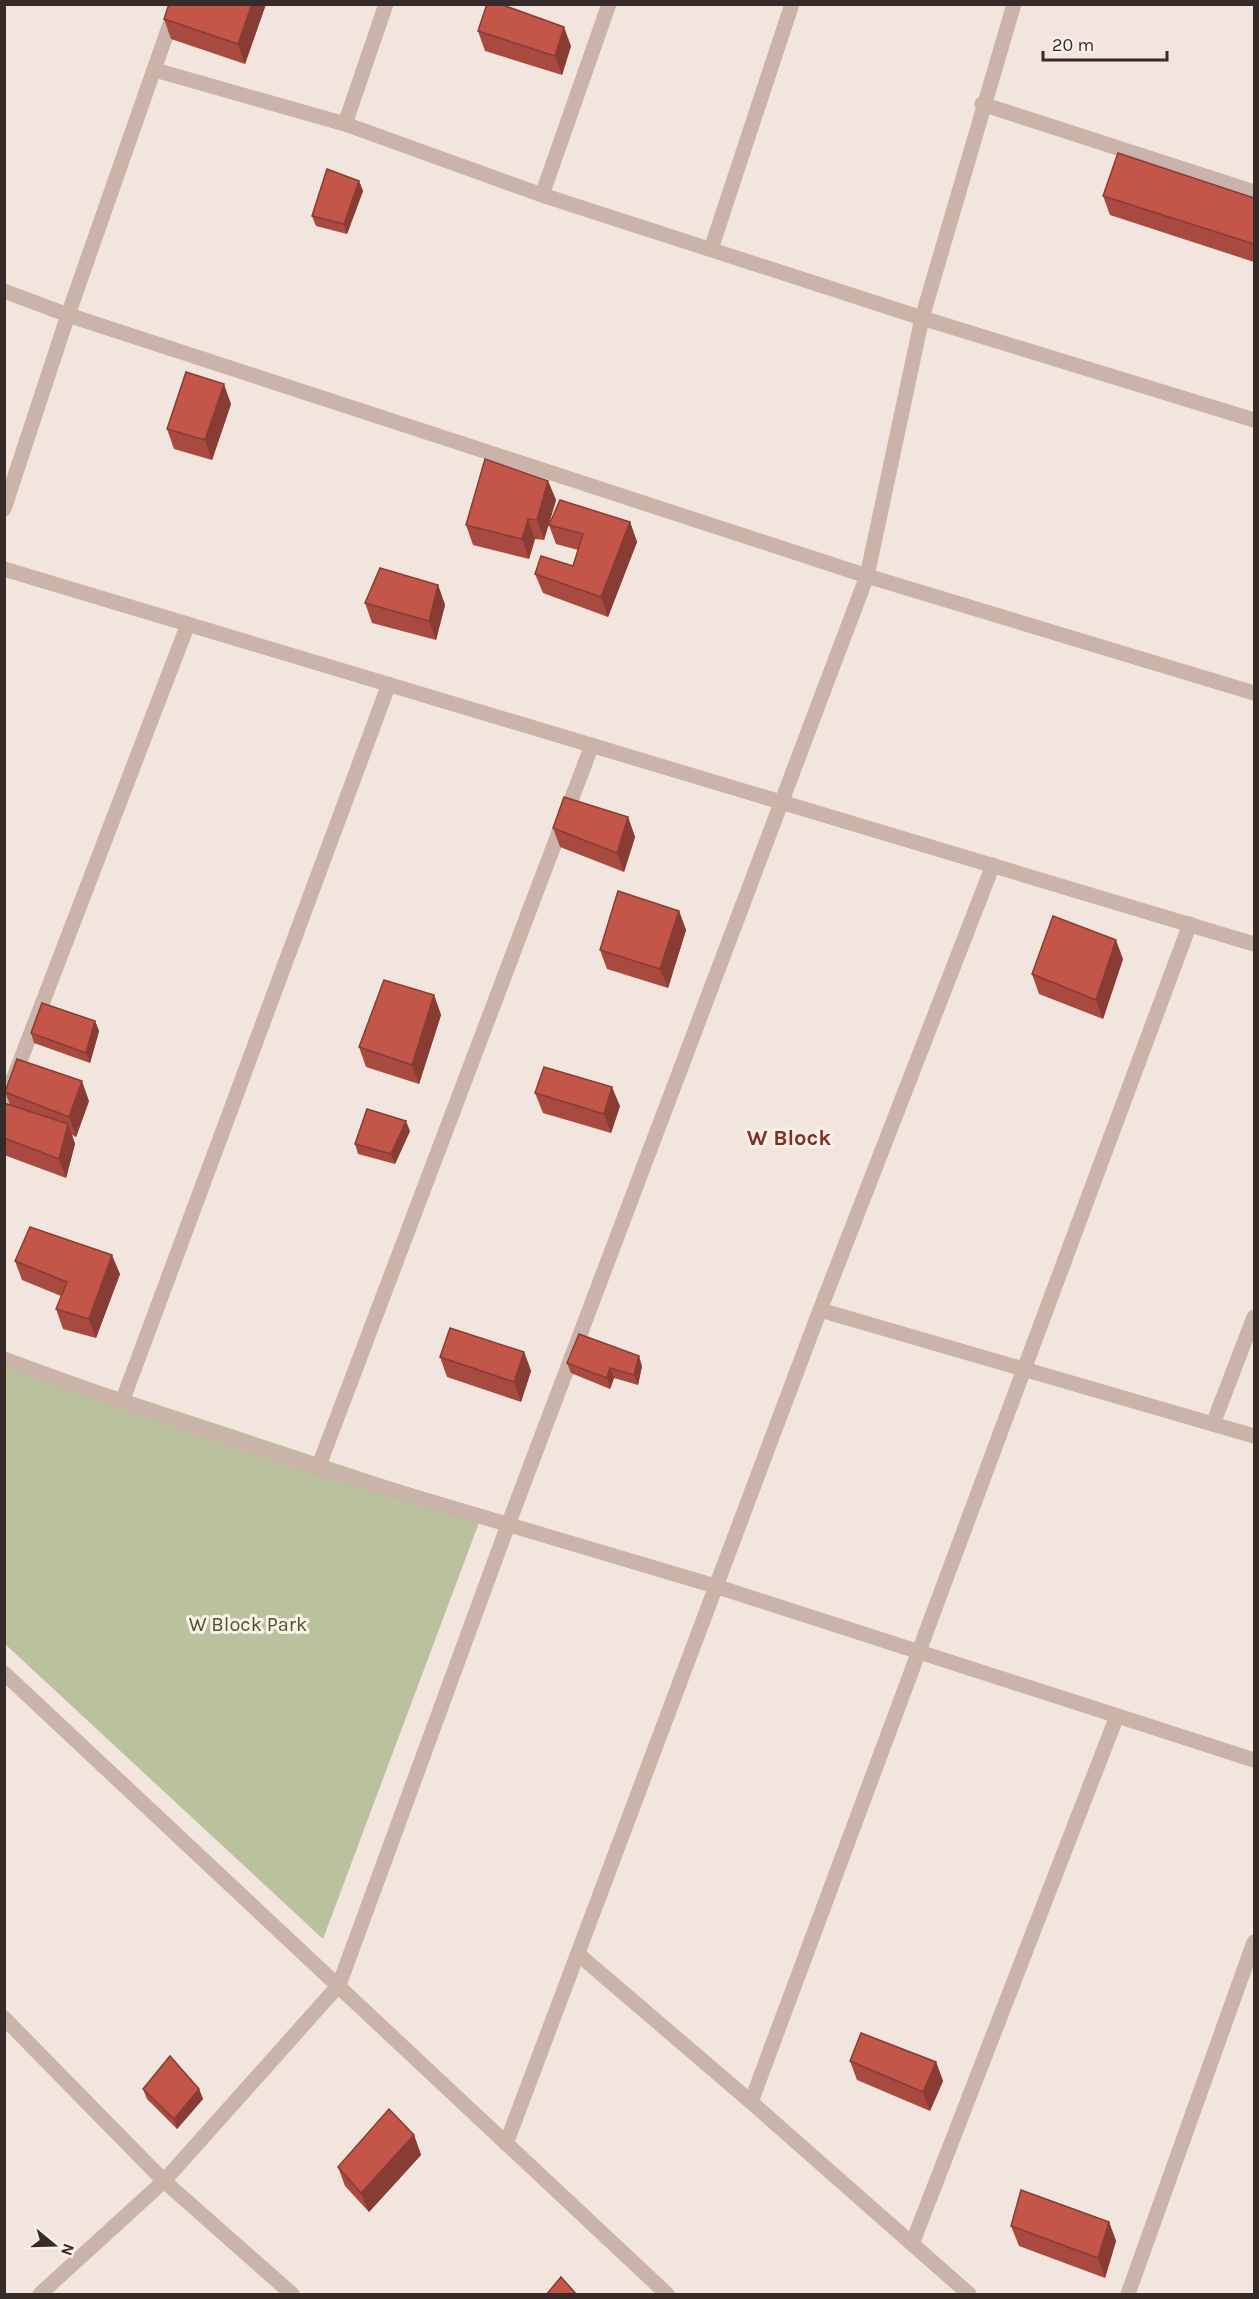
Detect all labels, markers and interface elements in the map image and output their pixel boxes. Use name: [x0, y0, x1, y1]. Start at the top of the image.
scale bar: [1043, 24, 1168, 62]
text: 20 m: [1052, 34, 1094, 56]
district label: W Block: [747, 1125, 831, 1151]
park label: W Block Park: [189, 1613, 307, 1636]
north arrow: [24, 2215, 84, 2275]
text: N: [57, 2241, 79, 2258]

